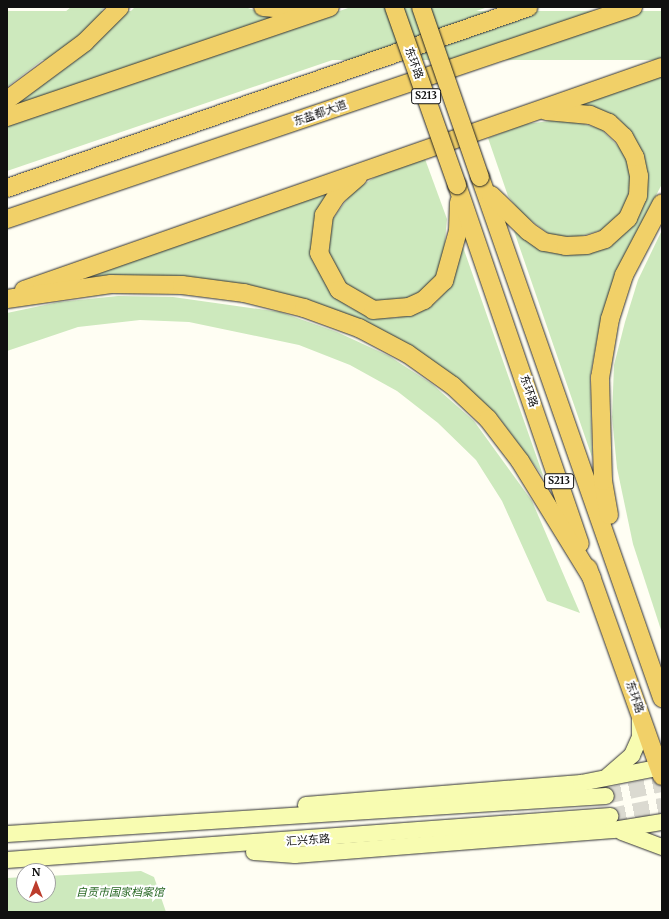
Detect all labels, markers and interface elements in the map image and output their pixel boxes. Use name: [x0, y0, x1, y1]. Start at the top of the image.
street label: 东环路: [402, 45, 426, 81]
road number: S213: [411, 88, 441, 104]
street label: 东盐都大道: [292, 98, 348, 128]
street label: 东环路: [517, 373, 541, 409]
road number: S213: [544, 473, 574, 489]
street label: 东环路: [623, 679, 647, 715]
street label: 汇兴东路: [286, 832, 330, 848]
north arrow: [16, 863, 56, 903]
text: N: [32, 865, 40, 879]
park label: 自贡市国家档案馆: [76, 885, 164, 899]

